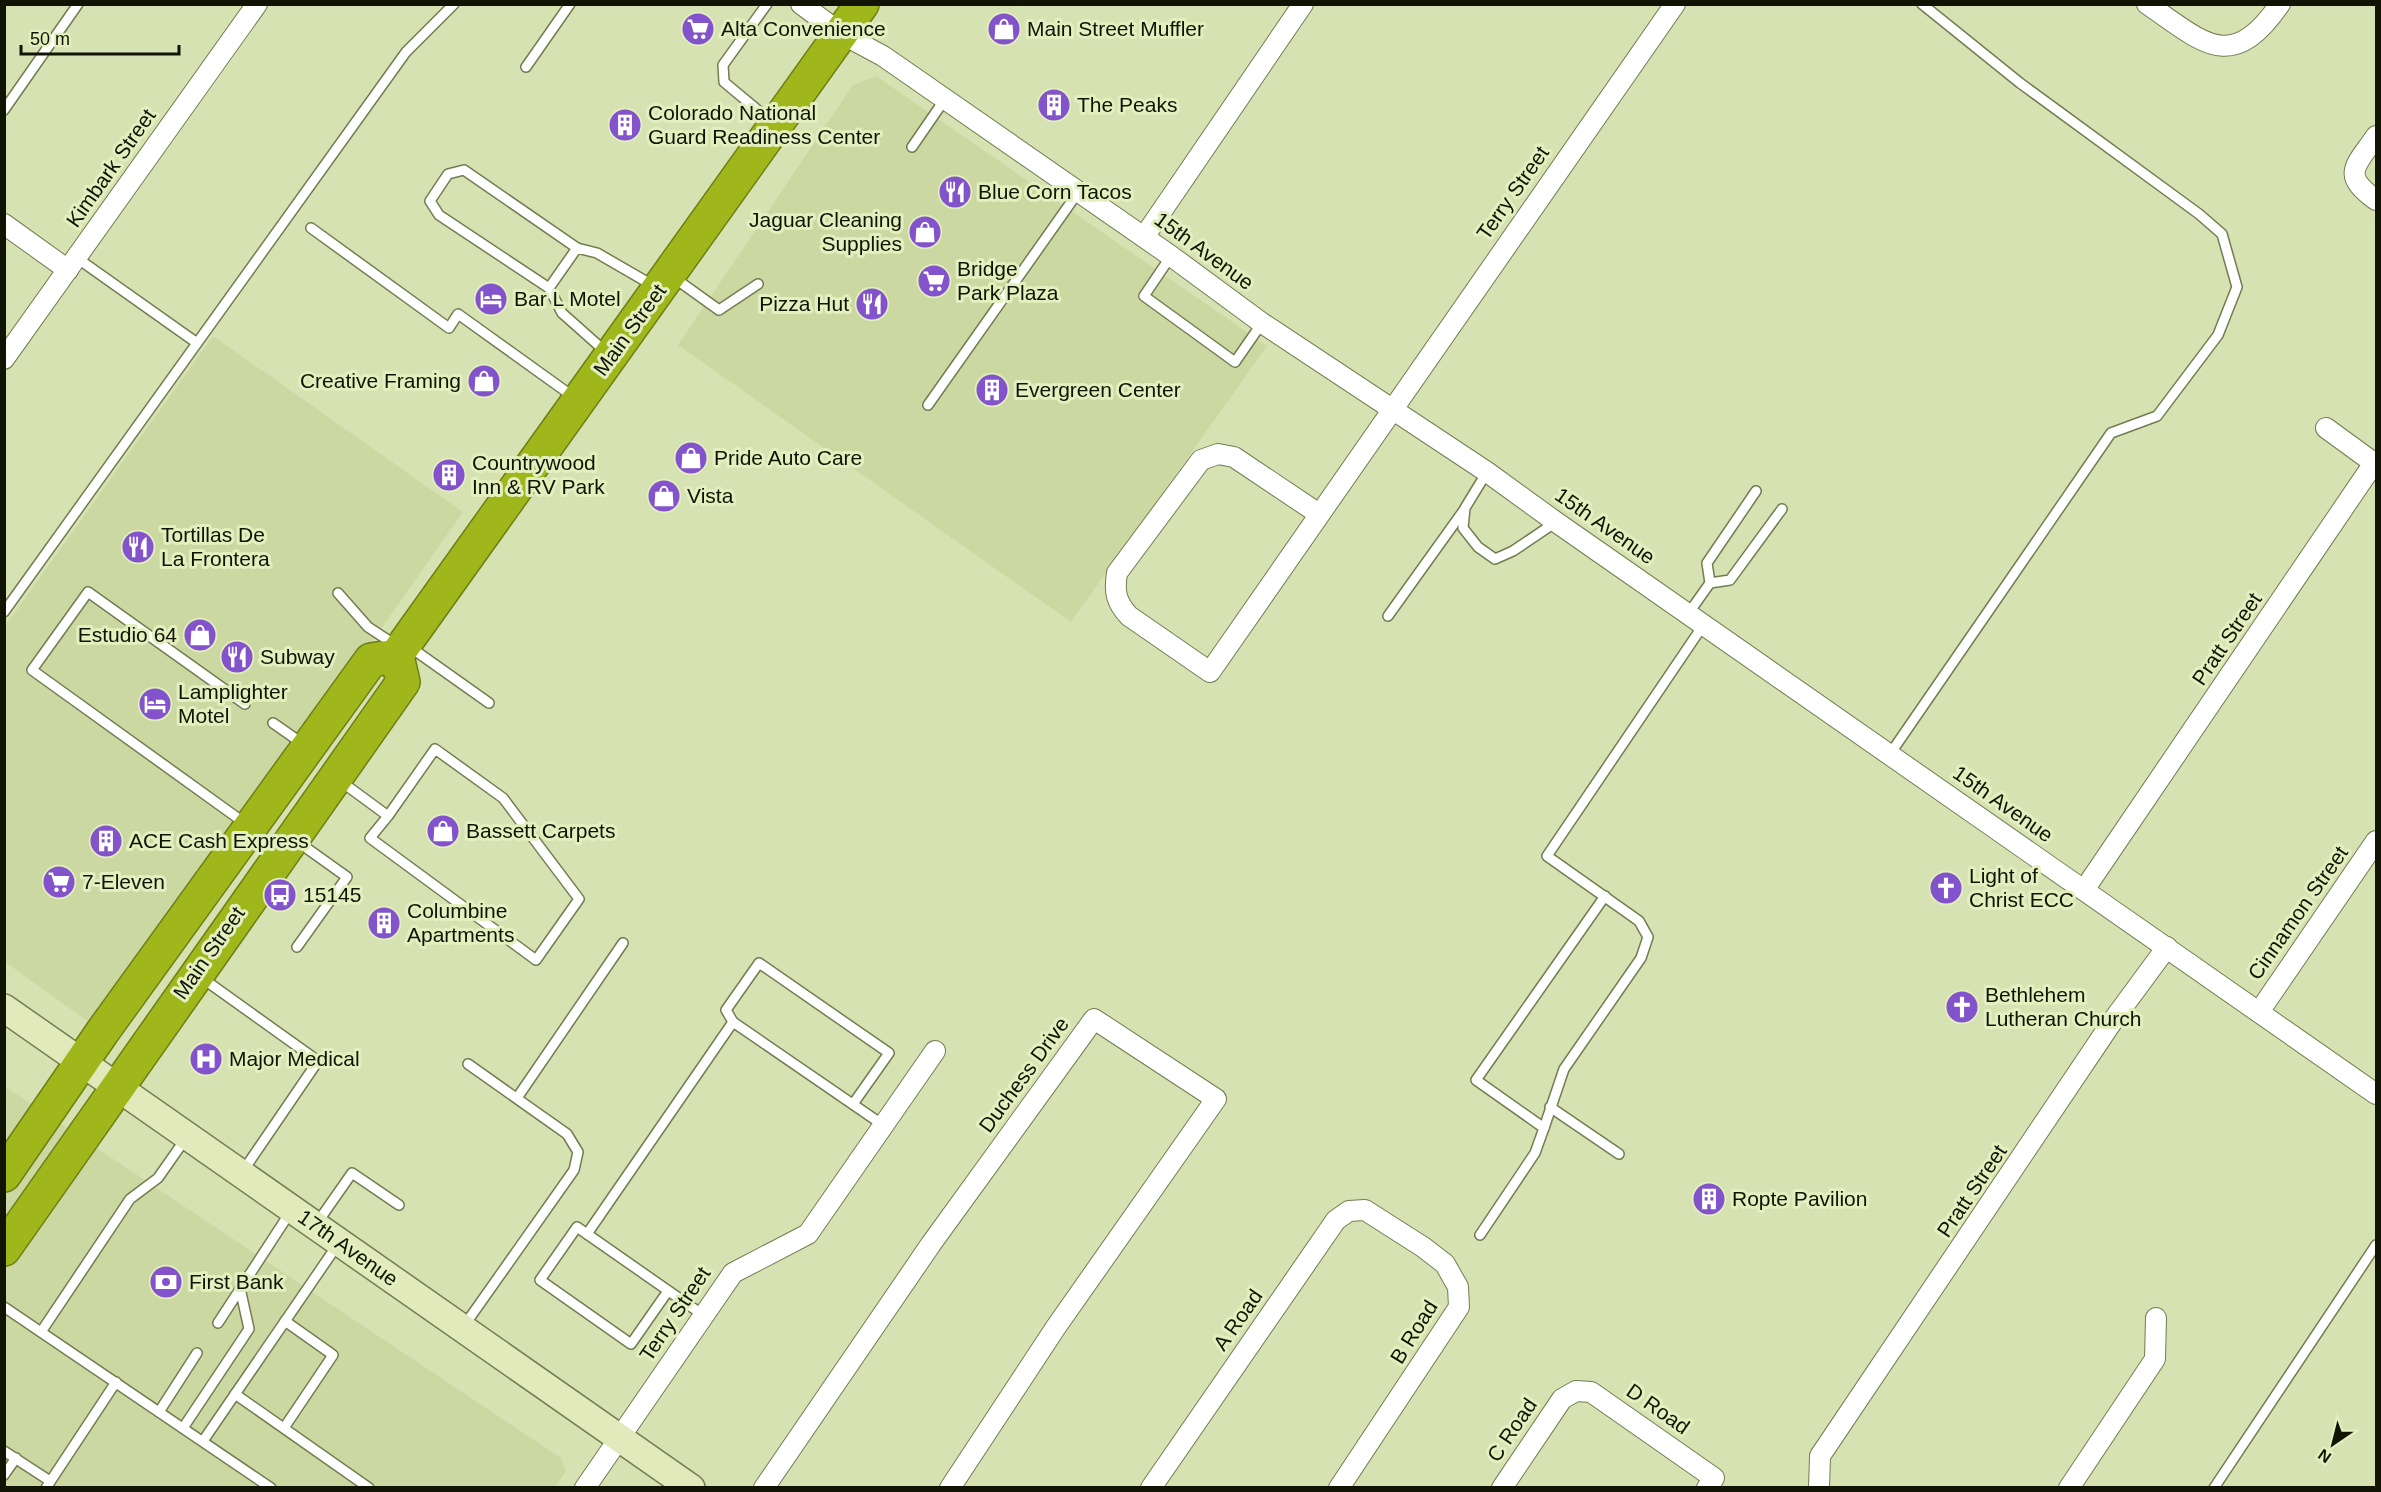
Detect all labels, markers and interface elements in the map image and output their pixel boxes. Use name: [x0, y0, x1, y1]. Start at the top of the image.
supermarket icon: Alta Convenience: [680, 11, 716, 47]
shop icon: Main Street Muffler: [986, 11, 1022, 47]
place label: Alta Convenience: [721, 17, 886, 40]
place label: Main Street Muffler: [1027, 17, 1204, 40]
scale bar: [21, 18, 178, 56]
text: 50 m: [30, 29, 70, 49]
building icon: The Peaks: [1036, 87, 1072, 123]
place label: The Peaks: [1077, 93, 1177, 116]
place label: Colorado National Guard Readiness Center: [648, 101, 880, 148]
street label: Kimbark Street: [61, 104, 160, 231]
building icon: Colorado National Guard Readiness Center: [607, 107, 643, 143]
street label: Terry Street: [1472, 142, 1553, 244]
restaurant icon: Blue Corn Tacos: [937, 174, 973, 210]
place label: Blue Corn Tacos: [978, 180, 1132, 203]
street label: 15th Avenue: [1150, 207, 1258, 294]
place label: Jaguar Cleaning Supplies: [749, 208, 902, 255]
shop icon: Jaguar Cleaning Supplies: [907, 214, 943, 250]
place label: Bridge Park Plaza: [957, 257, 1059, 304]
supermarket icon: Bridge Park Plaza: [916, 263, 952, 299]
street label: Main Street: [589, 279, 671, 380]
hotel icon: Bar L Motel: [473, 281, 509, 317]
restaurant icon: Pizza Hut: [854, 286, 890, 322]
place label: Bar L Motel: [514, 287, 621, 310]
place label: Pizza Hut: [759, 292, 849, 315]
shop icon: Creative Framing: [466, 363, 502, 399]
place label: Creative Framing: [300, 369, 461, 392]
building icon: Evergreen Center: [974, 372, 1010, 408]
place label: Evergreen Center: [1015, 378, 1181, 401]
shop icon: Pride Auto Care: [673, 440, 709, 476]
place label: Pride Auto Care: [714, 446, 862, 469]
place label: Countrywood Inn & RV Park: [472, 451, 605, 498]
building icon: Countrywood Inn & RV Park: [431, 457, 467, 493]
shop icon: Vista: [646, 478, 682, 514]
street label: 15th Avenue: [1551, 483, 1660, 568]
place label: Vista: [687, 484, 734, 507]
place label: Tortillas De La Frontera: [161, 523, 270, 570]
restaurant icon: Tortillas De La Frontera: [120, 529, 156, 565]
street label: Pratt Street: [2187, 588, 2266, 689]
shop icon: Estudio 64: [182, 617, 218, 653]
place label: Estudio 64: [78, 623, 177, 646]
restaurant icon: Subway: [219, 639, 255, 675]
place label: Subway: [260, 645, 335, 668]
place label: Lamplighter Motel: [178, 680, 288, 727]
hotel icon: Lamplighter Motel: [137, 686, 173, 722]
street label: 15th Avenue: [1949, 761, 2058, 846]
shop icon: Bassett Carpets: [425, 813, 461, 849]
place label: Bassett Carpets: [466, 819, 615, 842]
building icon: ACE Cash Express: [88, 823, 124, 859]
place label: ACE Cash Express: [129, 829, 309, 852]
street label: Cinnamon Street: [2243, 841, 2352, 984]
supermarket icon: 7-Eleven: [41, 864, 77, 900]
place label: Light of Christ ECC: [1969, 864, 2074, 911]
place label: 7-Eleven: [82, 870, 165, 893]
church icon: Light of Christ ECC: [1928, 870, 1964, 906]
bus stop icon: 15145: [262, 877, 298, 913]
place label: 15145: [303, 883, 361, 906]
place label: Columbine Apartments: [407, 899, 514, 946]
street label: Main Street: [168, 902, 249, 1003]
building icon: Columbine Apartments: [366, 905, 402, 941]
place label: Bethlehem Lutheran Church: [1985, 983, 2141, 1030]
church icon: Bethlehem Lutheran Church: [1944, 989, 1980, 1025]
street label: Duchess Drive: [974, 1013, 1073, 1137]
hospital icon: Major Medical: [188, 1041, 224, 1077]
place label: Major Medical: [229, 1047, 360, 1070]
street label: Pratt Street: [1932, 1140, 2011, 1241]
building icon: Ropte Pavilion: [1691, 1181, 1727, 1217]
place label: Ropte Pavilion: [1732, 1187, 1867, 1210]
street label: 17th Avenue: [294, 1205, 403, 1290]
street label: Terry Street: [635, 1262, 715, 1365]
bank icon: First Bank: [148, 1264, 184, 1300]
place label: First Bank: [189, 1270, 284, 1293]
street label: A Road: [1208, 1285, 1267, 1355]
street label: B Road: [1385, 1296, 1442, 1368]
street label: D Road: [1623, 1379, 1694, 1438]
street label: C Road: [1482, 1394, 1541, 1466]
north arrow: [2303, 1414, 2363, 1474]
text: N: [2315, 1446, 2334, 1466]

